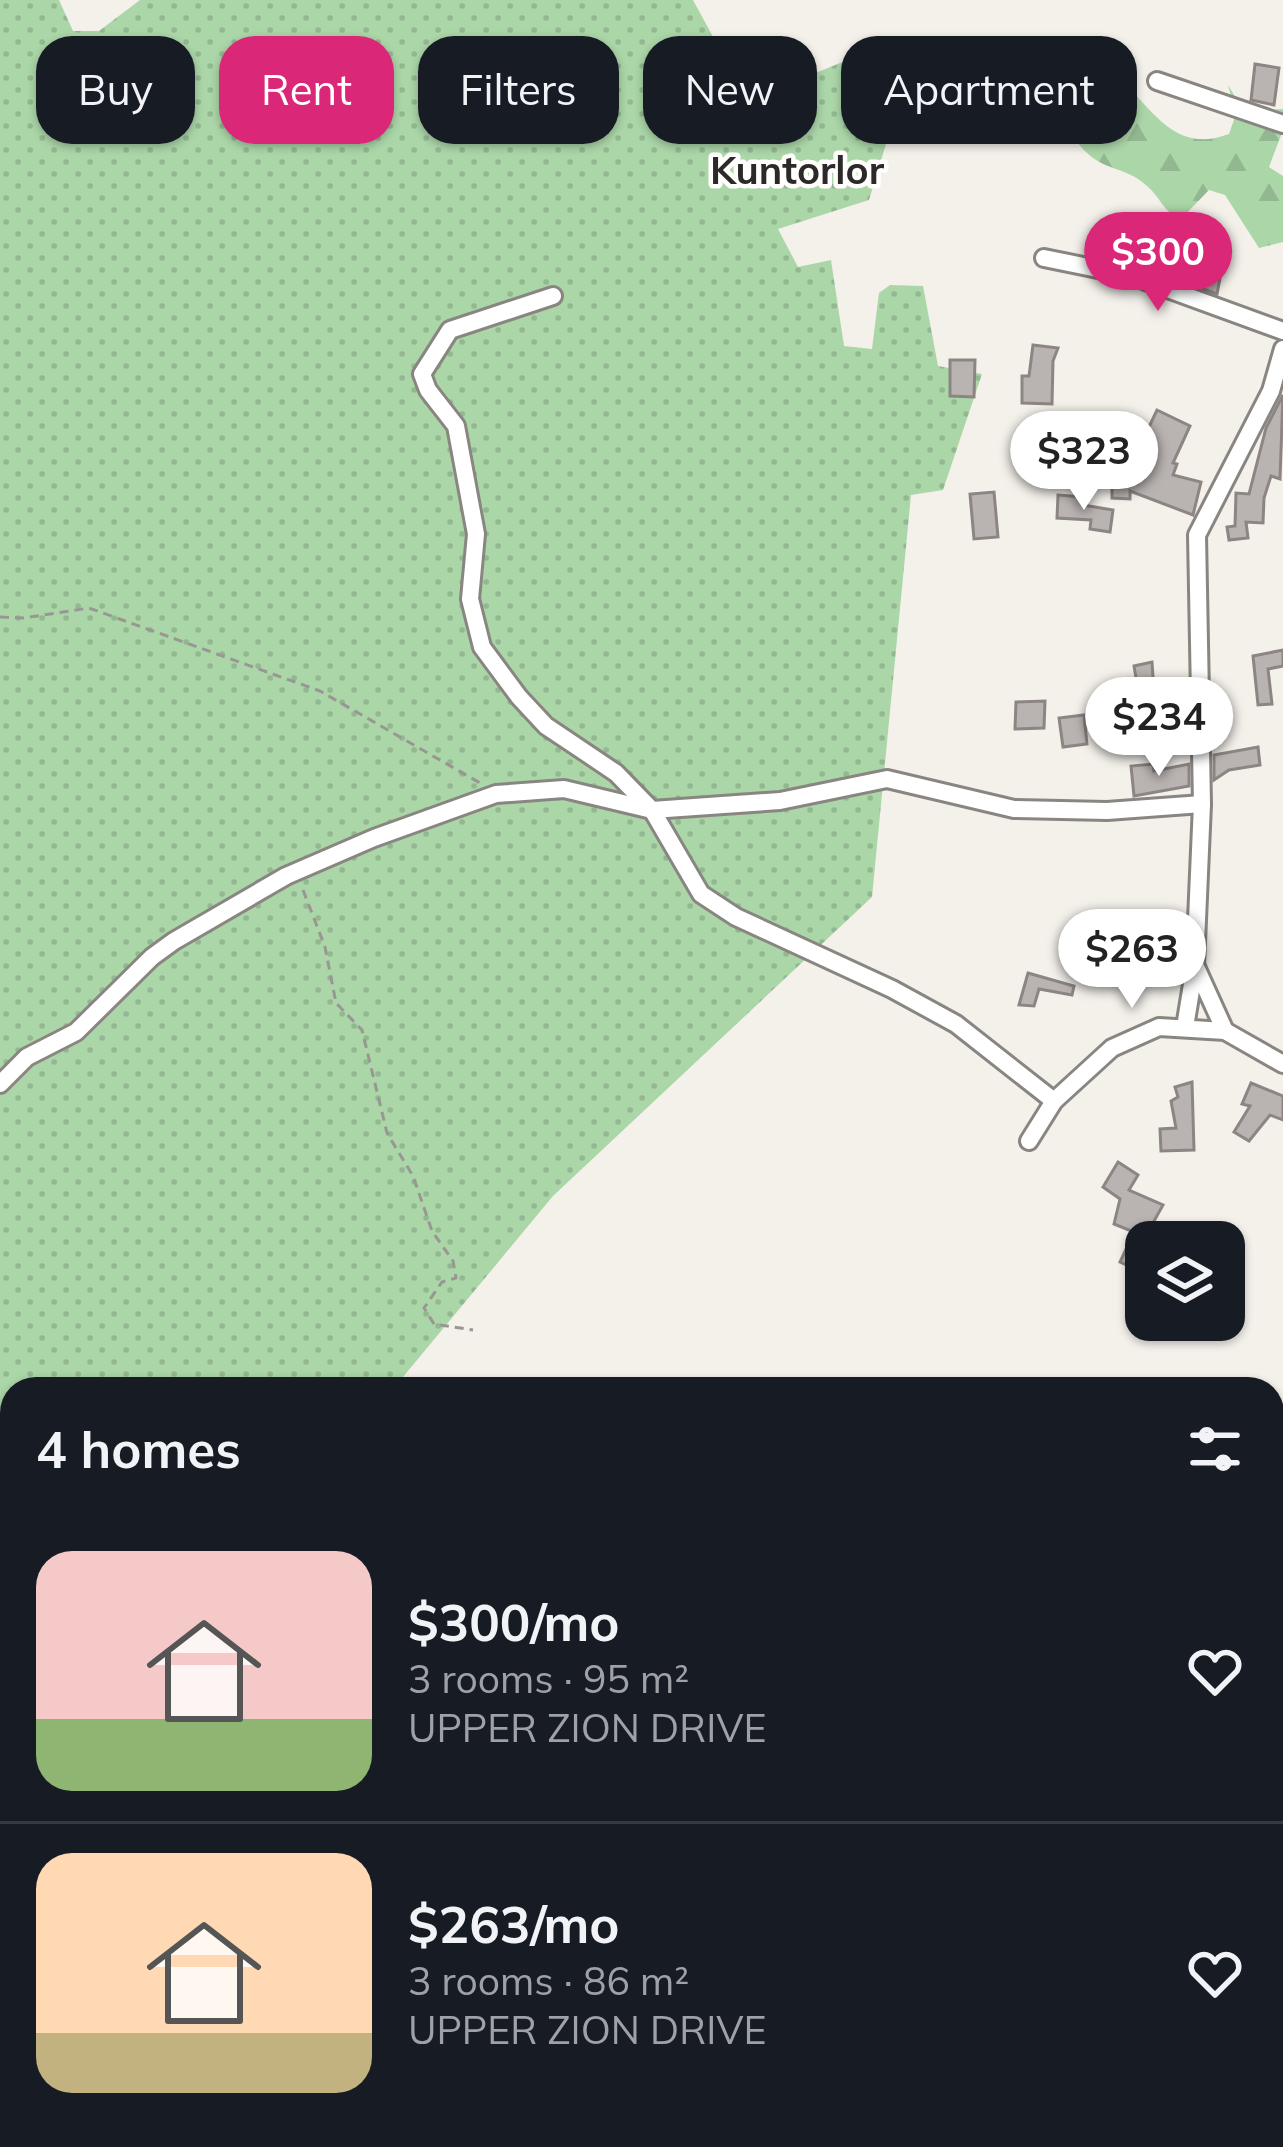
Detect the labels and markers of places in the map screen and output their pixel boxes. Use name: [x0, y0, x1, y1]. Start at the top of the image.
pin: $300: [1087, 212, 1229, 314]
pin: $323: [1013, 411, 1155, 513]
pin: $234: [1088, 677, 1230, 779]
pin: $263: [1061, 909, 1203, 1011]

